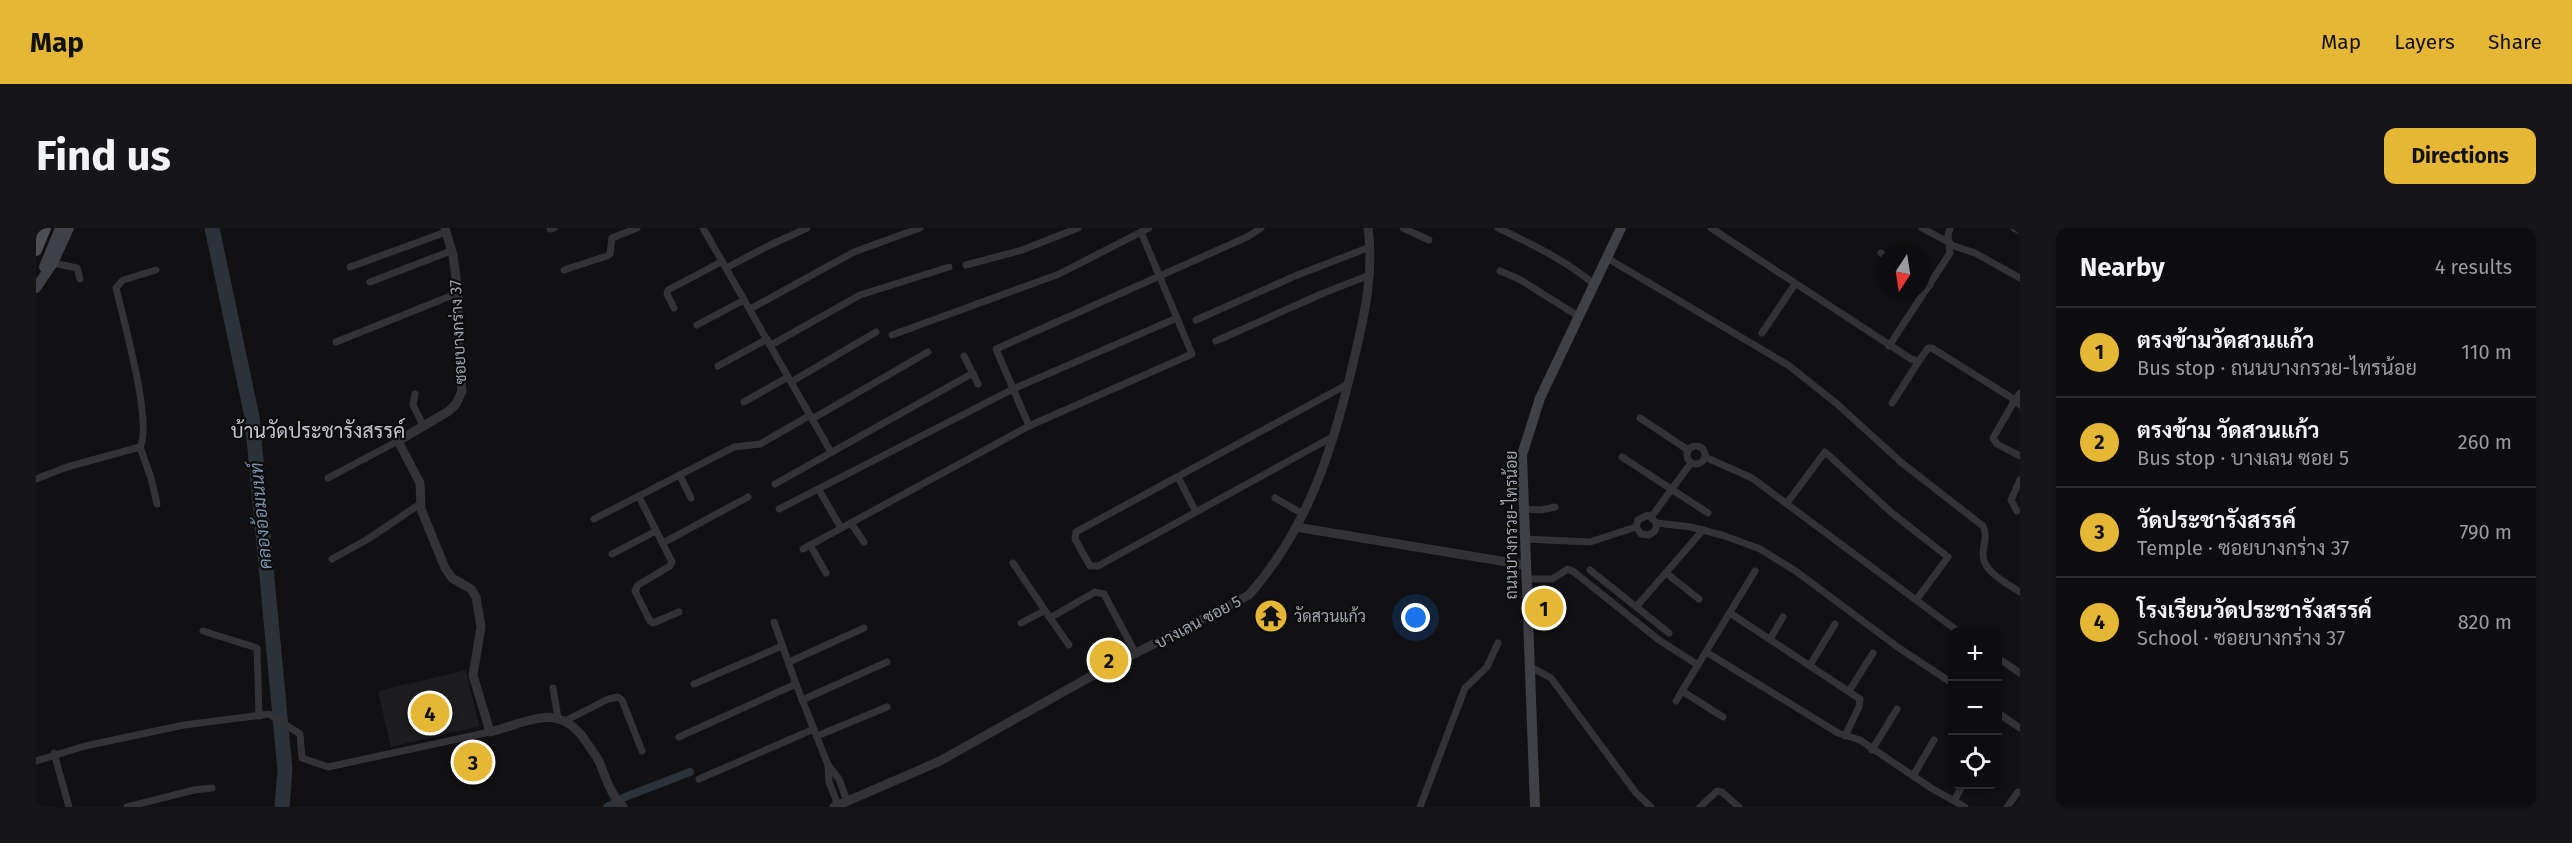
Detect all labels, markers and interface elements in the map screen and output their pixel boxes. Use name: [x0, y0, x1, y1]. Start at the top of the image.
text: Map: [30, 26, 84, 59]
text: Map: [2321, 29, 2361, 55]
text: Layers: [2394, 29, 2455, 55]
text: Share: [2488, 29, 2542, 55]
button: Directions: [2384, 128, 2536, 184]
text: Find us: [36, 131, 171, 181]
north arrow: [1876, 246, 1930, 300]
text: Nearby: [2080, 252, 2165, 283]
text: 4 results: [2435, 255, 2512, 279]
street label: ซอยบางกร่าง 37: [445, 279, 470, 385]
text: ตรงข้ามวัดสวนแก้ว: [2137, 327, 2314, 354]
text: 1: [2095, 340, 2104, 364]
text: 110 m: [2461, 340, 2512, 364]
text: Bus stop · ถนนบางกรวย-ไทรน้อย: [2137, 356, 2417, 380]
district label: บ้านวัดประชารังสรรค์: [231, 417, 405, 443]
text: ตรงข้าม วัดสวนแก้ว: [2137, 417, 2320, 444]
text: 2: [2094, 430, 2105, 454]
text: 260 m: [2458, 430, 2512, 454]
text: Bus stop · บางเลน ซอย 5: [2137, 446, 2349, 470]
street label: ถนนบางกรวย-ไทรน้อย: [1500, 450, 1521, 600]
water label: คลองอ้อมนนท์: [243, 459, 277, 570]
text: วัดประชารังสรรค์: [2137, 507, 2296, 534]
text: 3: [2094, 520, 2105, 544]
text: 790 m: [2459, 520, 2512, 544]
text: Temple · ซอยบางกร่าง 37: [2137, 536, 2349, 560]
pin: 1: [1524, 586, 1564, 631]
street label: บางเลน ซอย 5: [1152, 591, 1244, 653]
text: โรงเรียนวัดประชารังสรรค์: [2137, 597, 2372, 624]
temple icon: วัดสวนแก้ว: [1253, 598, 1289, 634]
your location: [1401, 603, 1430, 632]
place label: วัดสวนแก้ว: [1294, 606, 1366, 626]
text: 4: [2094, 610, 2105, 634]
text: 820 m: [2458, 610, 2512, 634]
text: School · ซอยบางกร่าง 37: [2137, 626, 2345, 650]
map controls: [1948, 627, 2002, 789]
button: +: [1948, 627, 2002, 681]
pin: 2: [1090, 638, 1128, 682]
button: −: [1948, 681, 2002, 735]
pin: 4: [410, 690, 450, 736]
button: locate: [1948, 735, 2002, 789]
pin: 3: [454, 740, 492, 784]

